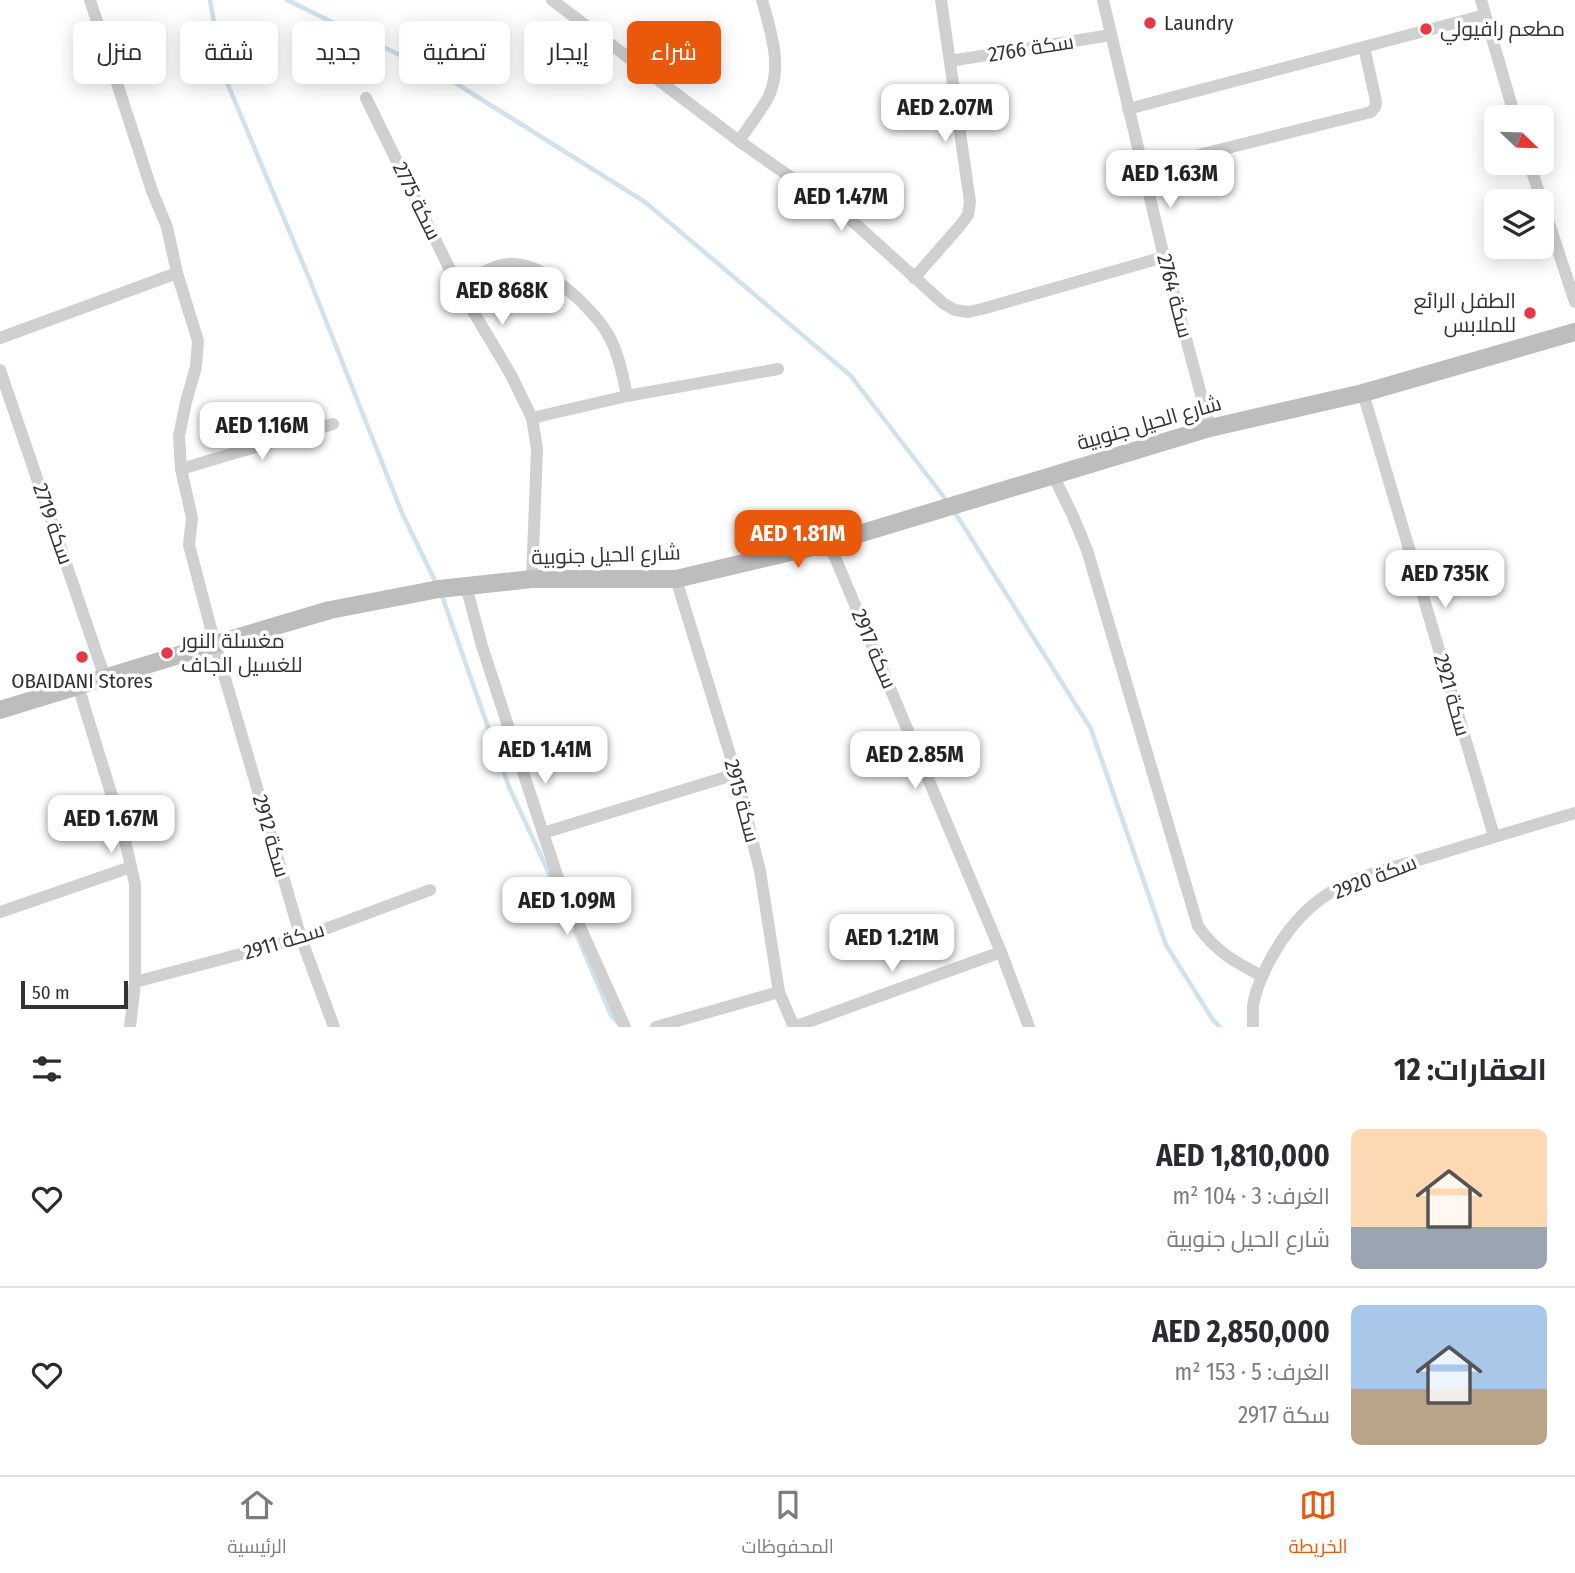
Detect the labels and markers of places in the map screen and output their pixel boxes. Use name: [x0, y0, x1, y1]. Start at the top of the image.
place label: Laundry: [1164, 10, 1234, 36]
marker: Laundry: [1142, 15, 1158, 31]
place label: مطعم رافيولي: [1440, 16, 1565, 45]
marker: مطعم رافيولي: [1418, 21, 1434, 37]
pin: AED 2.07M: [865, 85, 1025, 144]
pin: AED 1.63M: [1090, 150, 1250, 210]
pin: AED 1.47M: [761, 174, 921, 233]
pin: AED 868K: [430, 268, 574, 327]
place label: الطفل الرائع للملابس: [1414, 288, 1516, 338]
marker: الطفل الرائع للملابس: [1522, 305, 1538, 321]
pin: AED 1.16M: [182, 402, 342, 462]
pin: AED 1.81M: [718, 510, 878, 570]
pin: AED 735K: [1373, 550, 1517, 610]
place label: مغسلة النور للغسيل الجاف: [180, 628, 302, 678]
marker: مغسلة النور للغسيل الجاف: [159, 645, 175, 661]
marker: OBAIDANI Stores: [74, 649, 90, 665]
place label: OBAIDANI Stores: [11, 668, 153, 694]
pin: AED 1.41M: [465, 726, 625, 786]
pin: AED 2.85M: [835, 732, 995, 791]
pin: AED 1.67M: [31, 796, 191, 855]
pin: AED 1.09M: [487, 878, 647, 937]
pin: AED 1.21M: [812, 914, 972, 974]

